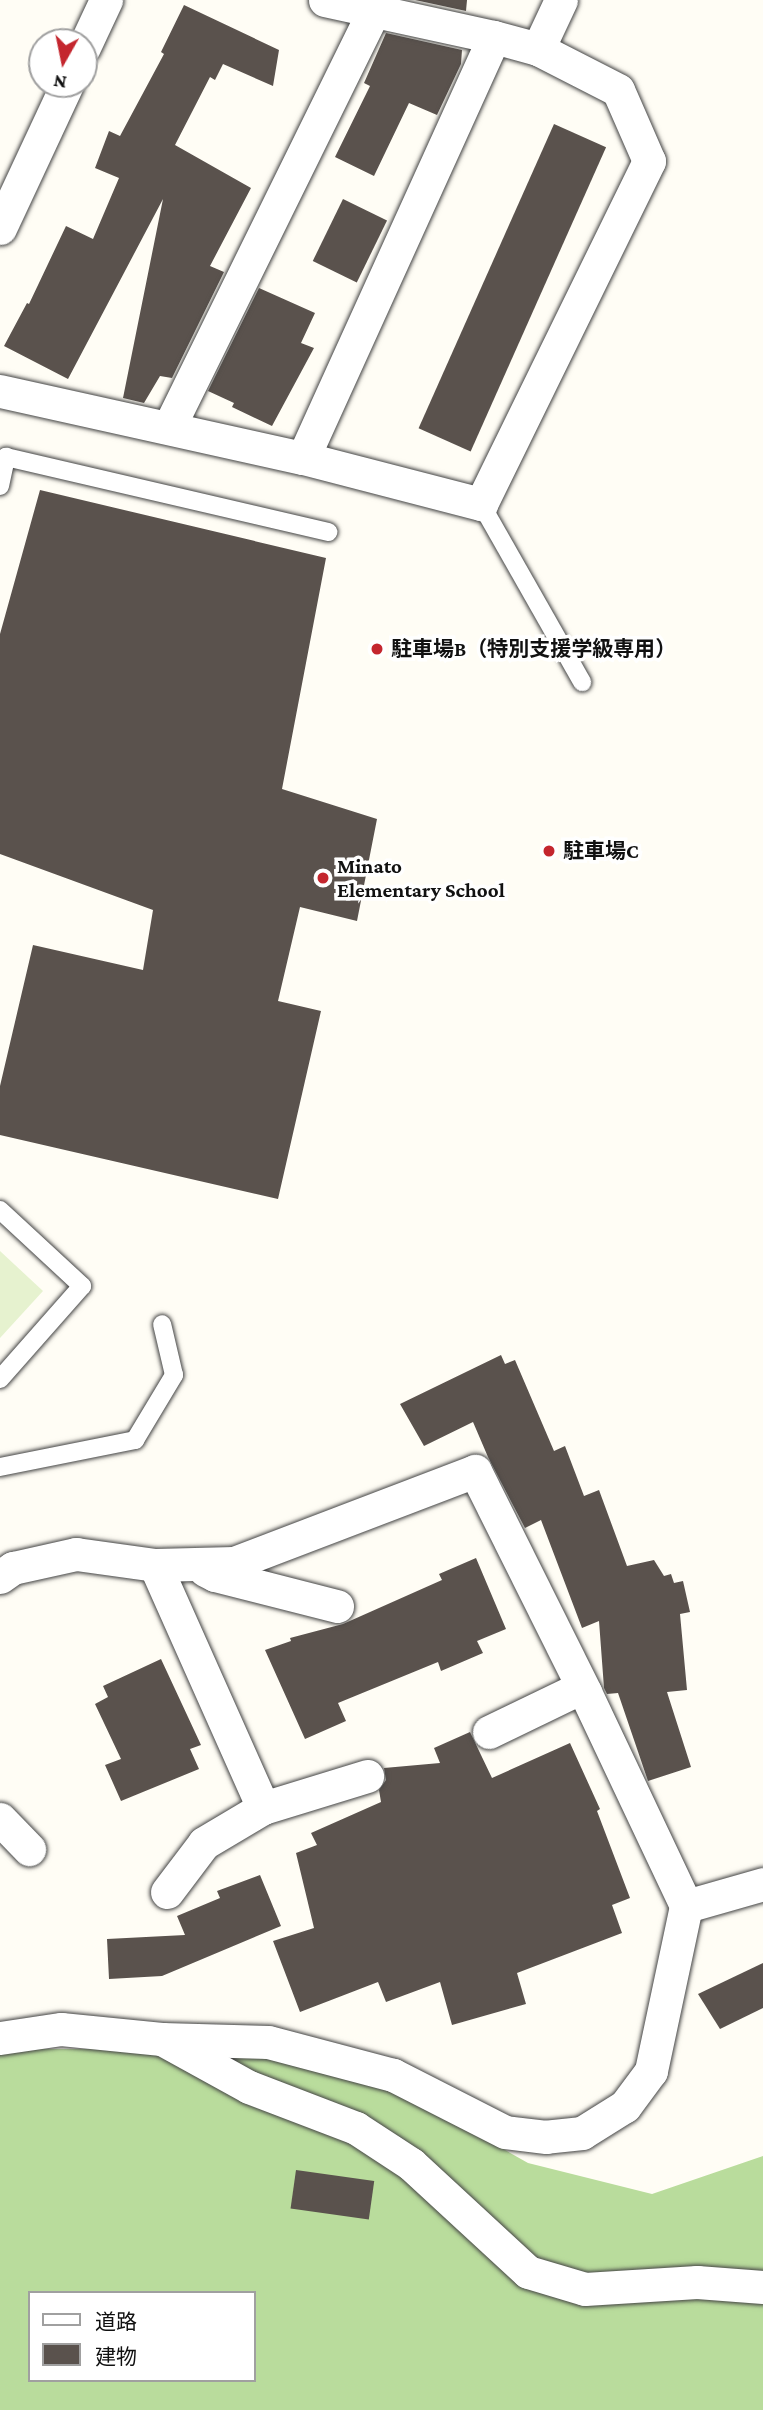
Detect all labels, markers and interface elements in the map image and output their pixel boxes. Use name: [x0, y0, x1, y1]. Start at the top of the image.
north arrow: [28, 28, 98, 98]
text: N: [52, 71, 68, 94]
place label: 駐車場B（特別支援学級専用）: [391, 636, 676, 662]
marker: 駐車場B（特別支援学級専用）: [369, 641, 385, 657]
place label: 駐車場C: [563, 838, 639, 864]
marker: 駐車場C: [541, 843, 557, 859]
place label: Minato Elementary School: [337, 853, 505, 903]
marker: Minato Elementary School: [315, 870, 331, 886]
legend: [28, 2291, 256, 2382]
text: 道路: [95, 2310, 137, 2334]
text: 建物: [95, 2345, 137, 2369]

